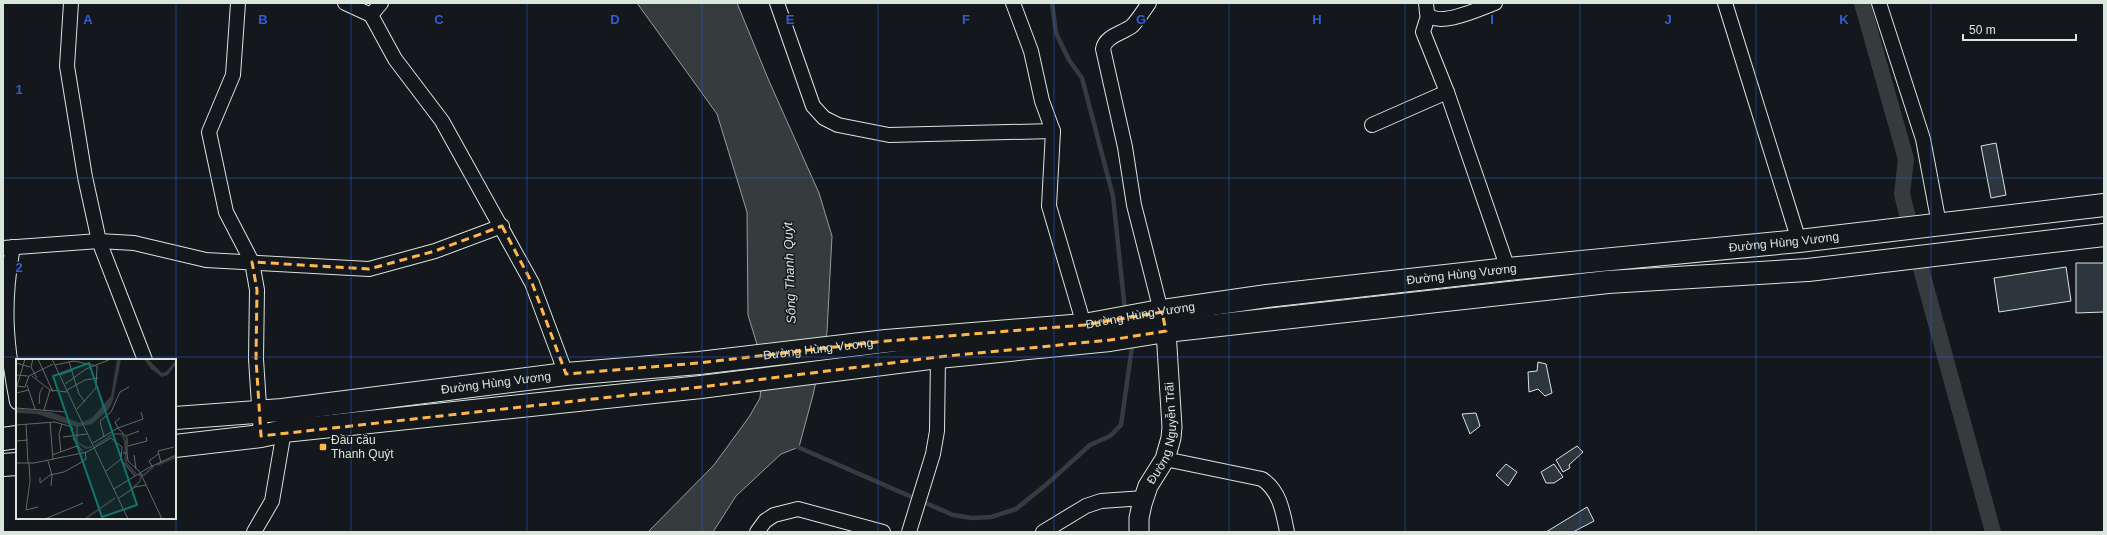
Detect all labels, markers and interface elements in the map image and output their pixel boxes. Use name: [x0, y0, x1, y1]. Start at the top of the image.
text: A: [83, 12, 93, 27]
text: B: [258, 12, 268, 27]
text: C: [434, 12, 444, 27]
text: D: [610, 12, 620, 27]
text: E: [786, 12, 795, 27]
text: F: [962, 12, 970, 27]
text: G: [1136, 12, 1146, 27]
text: H: [1312, 12, 1322, 27]
text: I: [1490, 12, 1494, 27]
text: J: [1664, 12, 1672, 27]
text: K: [1839, 12, 1849, 27]
scale bar: [1963, 16, 2076, 42]
text: 50 m: [1969, 23, 1996, 37]
text: 1: [15, 82, 23, 97]
water label: Sông Thanh Quýt: [780, 220, 799, 324]
street label: Đường Hùng Vương: [1728, 229, 1840, 255]
text: 2: [15, 260, 23, 275]
street label: Đường Hùng Vương: [1406, 261, 1517, 287]
street label: Đường Hùng Vương: [1084, 299, 1196, 332]
street label: Đường Hùng Vương: [762, 336, 874, 362]
inset map: [16, 359, 176, 519]
street label: Đường Hùng Vương: [440, 369, 552, 397]
street label: Đường Nguyễn Trãi: [1144, 382, 1179, 487]
place label: Đầu cầu Thanh Quýt: [331, 433, 394, 461]
marker: Đầu cầu Thanh Quýt: [318, 442, 328, 452]

